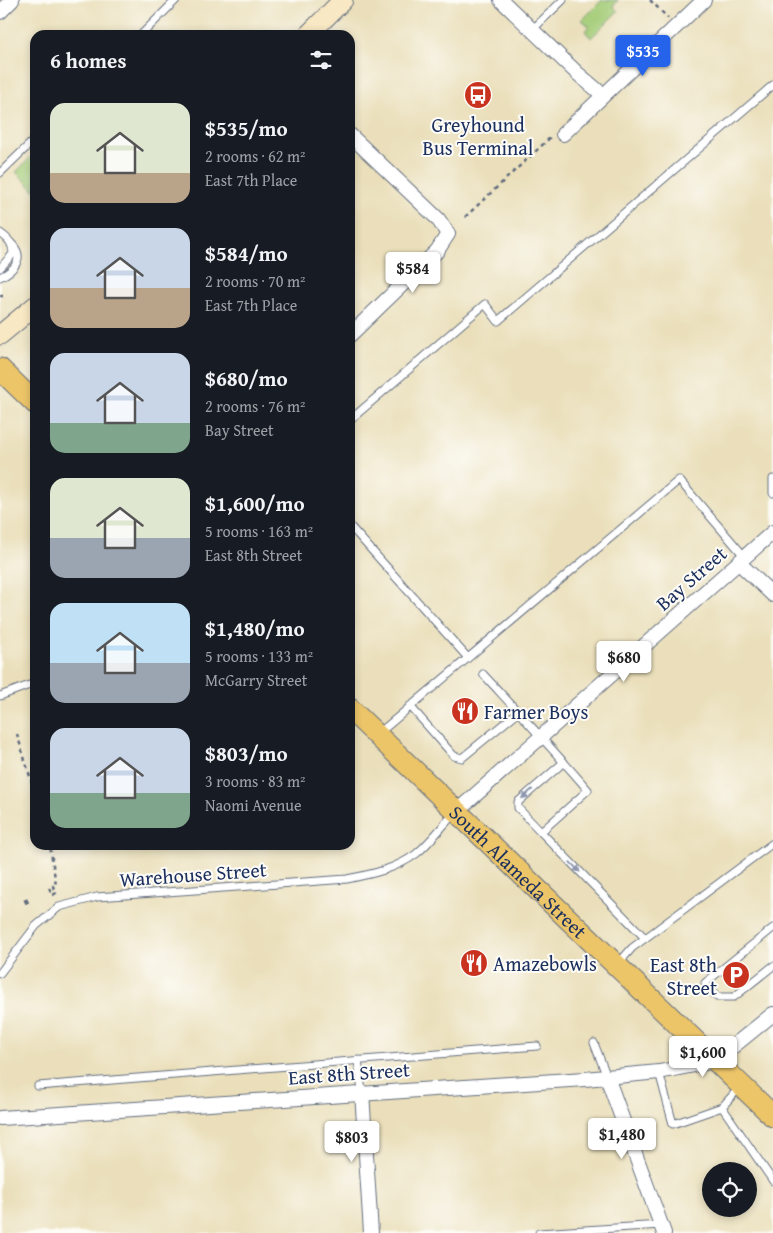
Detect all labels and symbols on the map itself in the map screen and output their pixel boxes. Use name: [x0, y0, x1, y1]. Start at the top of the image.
pin: $535: [613, 34, 673, 77]
bus stop icon: Greyhound Bus Terminal: [463, 80, 493, 110]
place label: Greyhound Bus Terminal: [423, 110, 534, 162]
pin: $584: [383, 252, 443, 294]
street label: Bay Street: [649, 539, 733, 617]
pin: $680: [594, 640, 654, 683]
restaurant icon: Farmer Boys: [450, 696, 480, 726]
place label: Farmer Boys: [484, 697, 589, 726]
one-way arrow: [522, 788, 534, 800]
street label: South Alameda Street: [443, 798, 594, 945]
street label: Warehouse Street: [118, 854, 268, 894]
one-way arrow: [569, 861, 581, 873]
restaurant icon: Amazebowls: [459, 948, 489, 978]
place label: Amazebowls: [493, 949, 597, 978]
place label: East 8th Street: [650, 950, 717, 1002]
parking icon: East 8th Street: [721, 960, 751, 990]
pin: $1,600: [662, 1036, 744, 1078]
street label: East 8th Street: [287, 1054, 411, 1092]
pin: $1,480: [581, 1118, 663, 1160]
pin: $803: [322, 1120, 382, 1163]

